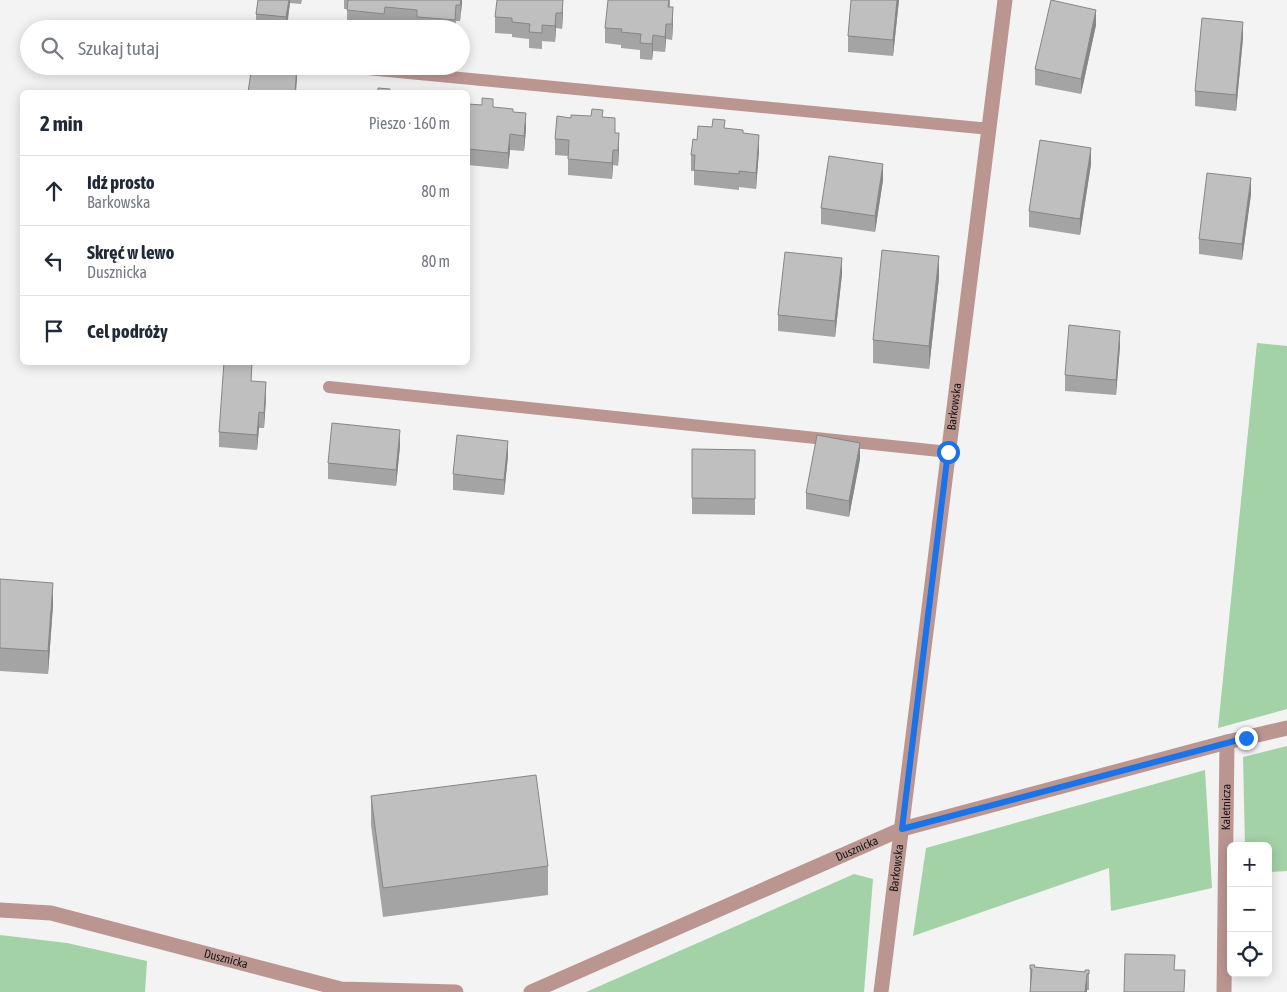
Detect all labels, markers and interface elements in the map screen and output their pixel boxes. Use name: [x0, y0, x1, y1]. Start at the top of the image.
search box: [20, 20, 470, 75]
icon: search: [38, 34, 66, 62]
text: Szukaj tutaj: [78, 37, 160, 59]
text: 2 min: [40, 111, 83, 135]
text: Pieszo · 160 m: [369, 114, 450, 132]
text: Idź prosto: [87, 171, 155, 193]
icon: ahead: [40, 177, 68, 205]
text: 80 m: [421, 182, 450, 200]
text: Barkowska: [87, 193, 151, 211]
text: Skręć w lewo: [87, 241, 174, 263]
icon: left: [40, 247, 68, 275]
text: 80 m: [421, 252, 450, 270]
text: Dusznicka: [87, 263, 147, 281]
icon: arrive: [40, 317, 68, 345]
text: Cel podróży: [87, 320, 168, 342]
street label: Barkowska: [944, 382, 964, 431]
route start: [937, 441, 960, 464]
route end: [1235, 727, 1258, 750]
street label: Kaletnicza: [1219, 784, 1233, 830]
street label: Dusznicka: [834, 833, 880, 864]
map controls: [1227, 842, 1272, 977]
button: +: [1227, 842, 1272, 887]
street label: Barkowska: [887, 843, 906, 893]
button: −: [1227, 887, 1272, 932]
button: locate: [1227, 932, 1272, 977]
street label: Dusznicka: [202, 946, 250, 971]

